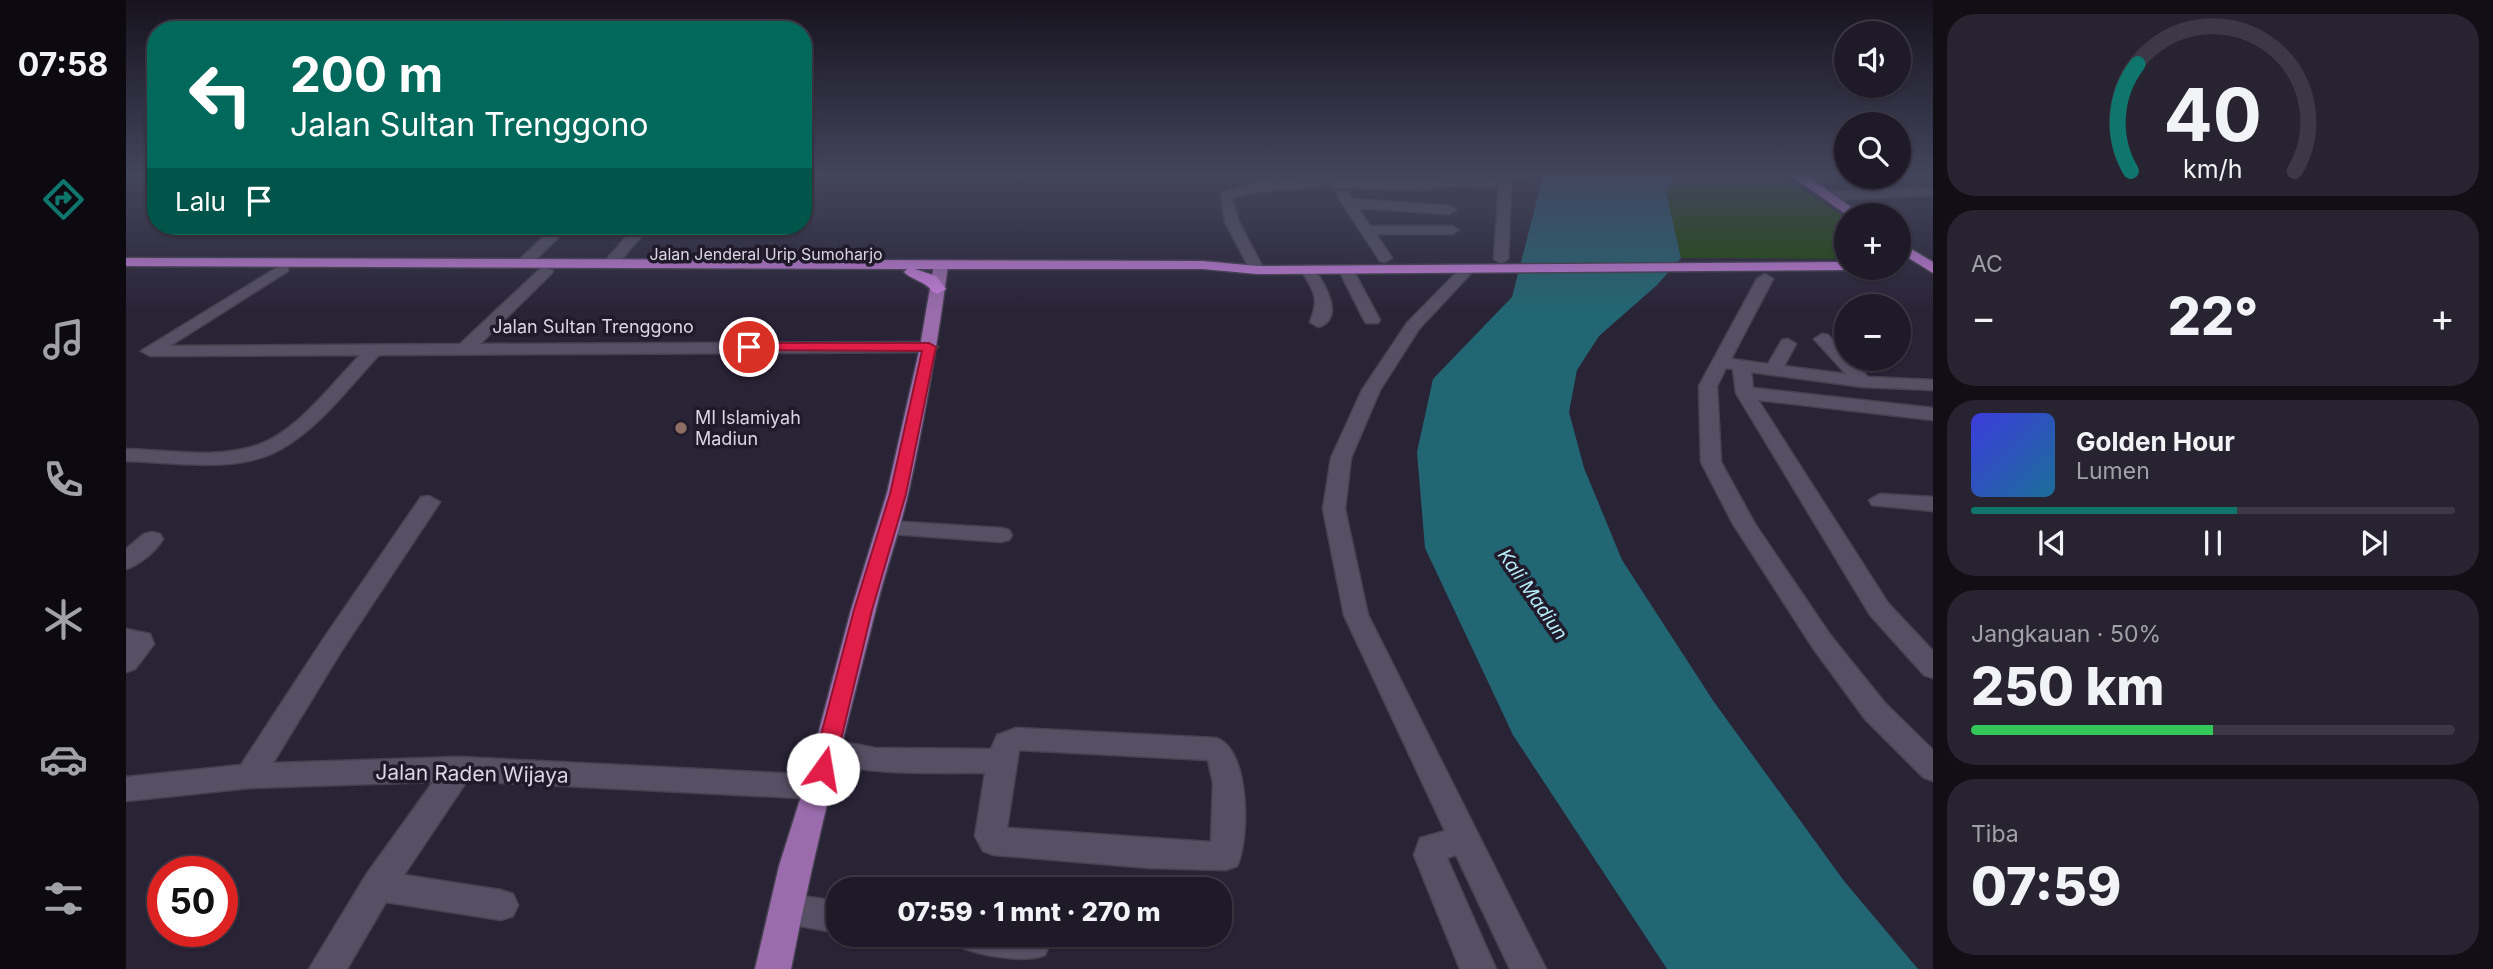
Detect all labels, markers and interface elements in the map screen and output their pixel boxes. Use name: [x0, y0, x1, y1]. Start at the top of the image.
map controls: [1834, 21, 1911, 371]
button: sound: [1834, 21, 1911, 98]
text: 07:58: [18, 45, 108, 84]
text: 200 m: [290, 45, 443, 104]
icon: left: [175, 49, 266, 140]
text: 40: [2164, 70, 2262, 159]
text: Jalan Sultan Trenggono: [290, 105, 648, 144]
button: search: [1834, 112, 1911, 189]
text: km/h: [2183, 154, 2243, 184]
icon: directions: [39, 175, 88, 224]
icon: arrive: [240, 182, 278, 220]
text: Lalu: [175, 186, 226, 217]
button: +: [1834, 203, 1911, 280]
street label: Jalan Jenderal Urip Sumoharjo: [649, 244, 883, 264]
text: AC: [1971, 250, 2003, 278]
text: 22°: [2168, 285, 2258, 348]
button: −: [1834, 294, 1911, 371]
text: −: [1971, 294, 1996, 340]
text: +: [2430, 294, 2455, 340]
icon: music: [39, 315, 88, 364]
street label: Jalan Sultan Trenggono: [492, 316, 694, 337]
pin: [719, 317, 779, 377]
icon: arrive: [730, 328, 768, 366]
place label: MI Islamiyah Madiun: [695, 407, 801, 449]
marker: MI Islamiyah Madiun: [673, 420, 689, 436]
text: Golden Hour: [2076, 426, 2235, 457]
icon: phone: [39, 455, 88, 504]
text: Lumen: [2076, 457, 2150, 485]
icon: previous: [2033, 524, 2071, 562]
icon: pause: [2194, 524, 2232, 562]
icon: next: [2355, 524, 2393, 562]
water label: Kali Madiun: [1493, 544, 1572, 644]
icon: climate: [39, 595, 88, 644]
text: Jangkauan · 50%: [1971, 620, 2161, 648]
text: 250 km: [1971, 655, 2164, 718]
position arrow: [786, 732, 860, 806]
icon: car: [39, 735, 88, 784]
street label: Jalan Raden Wijaya: [375, 759, 569, 788]
text: Tiba: [1971, 820, 2019, 848]
text: 07:59: [1971, 855, 2121, 918]
speed limit sign: 50: [147, 856, 238, 947]
icon: filters: [39, 874, 88, 923]
text: 07:59 · 1 mnt · 270 m: [897, 896, 1161, 927]

